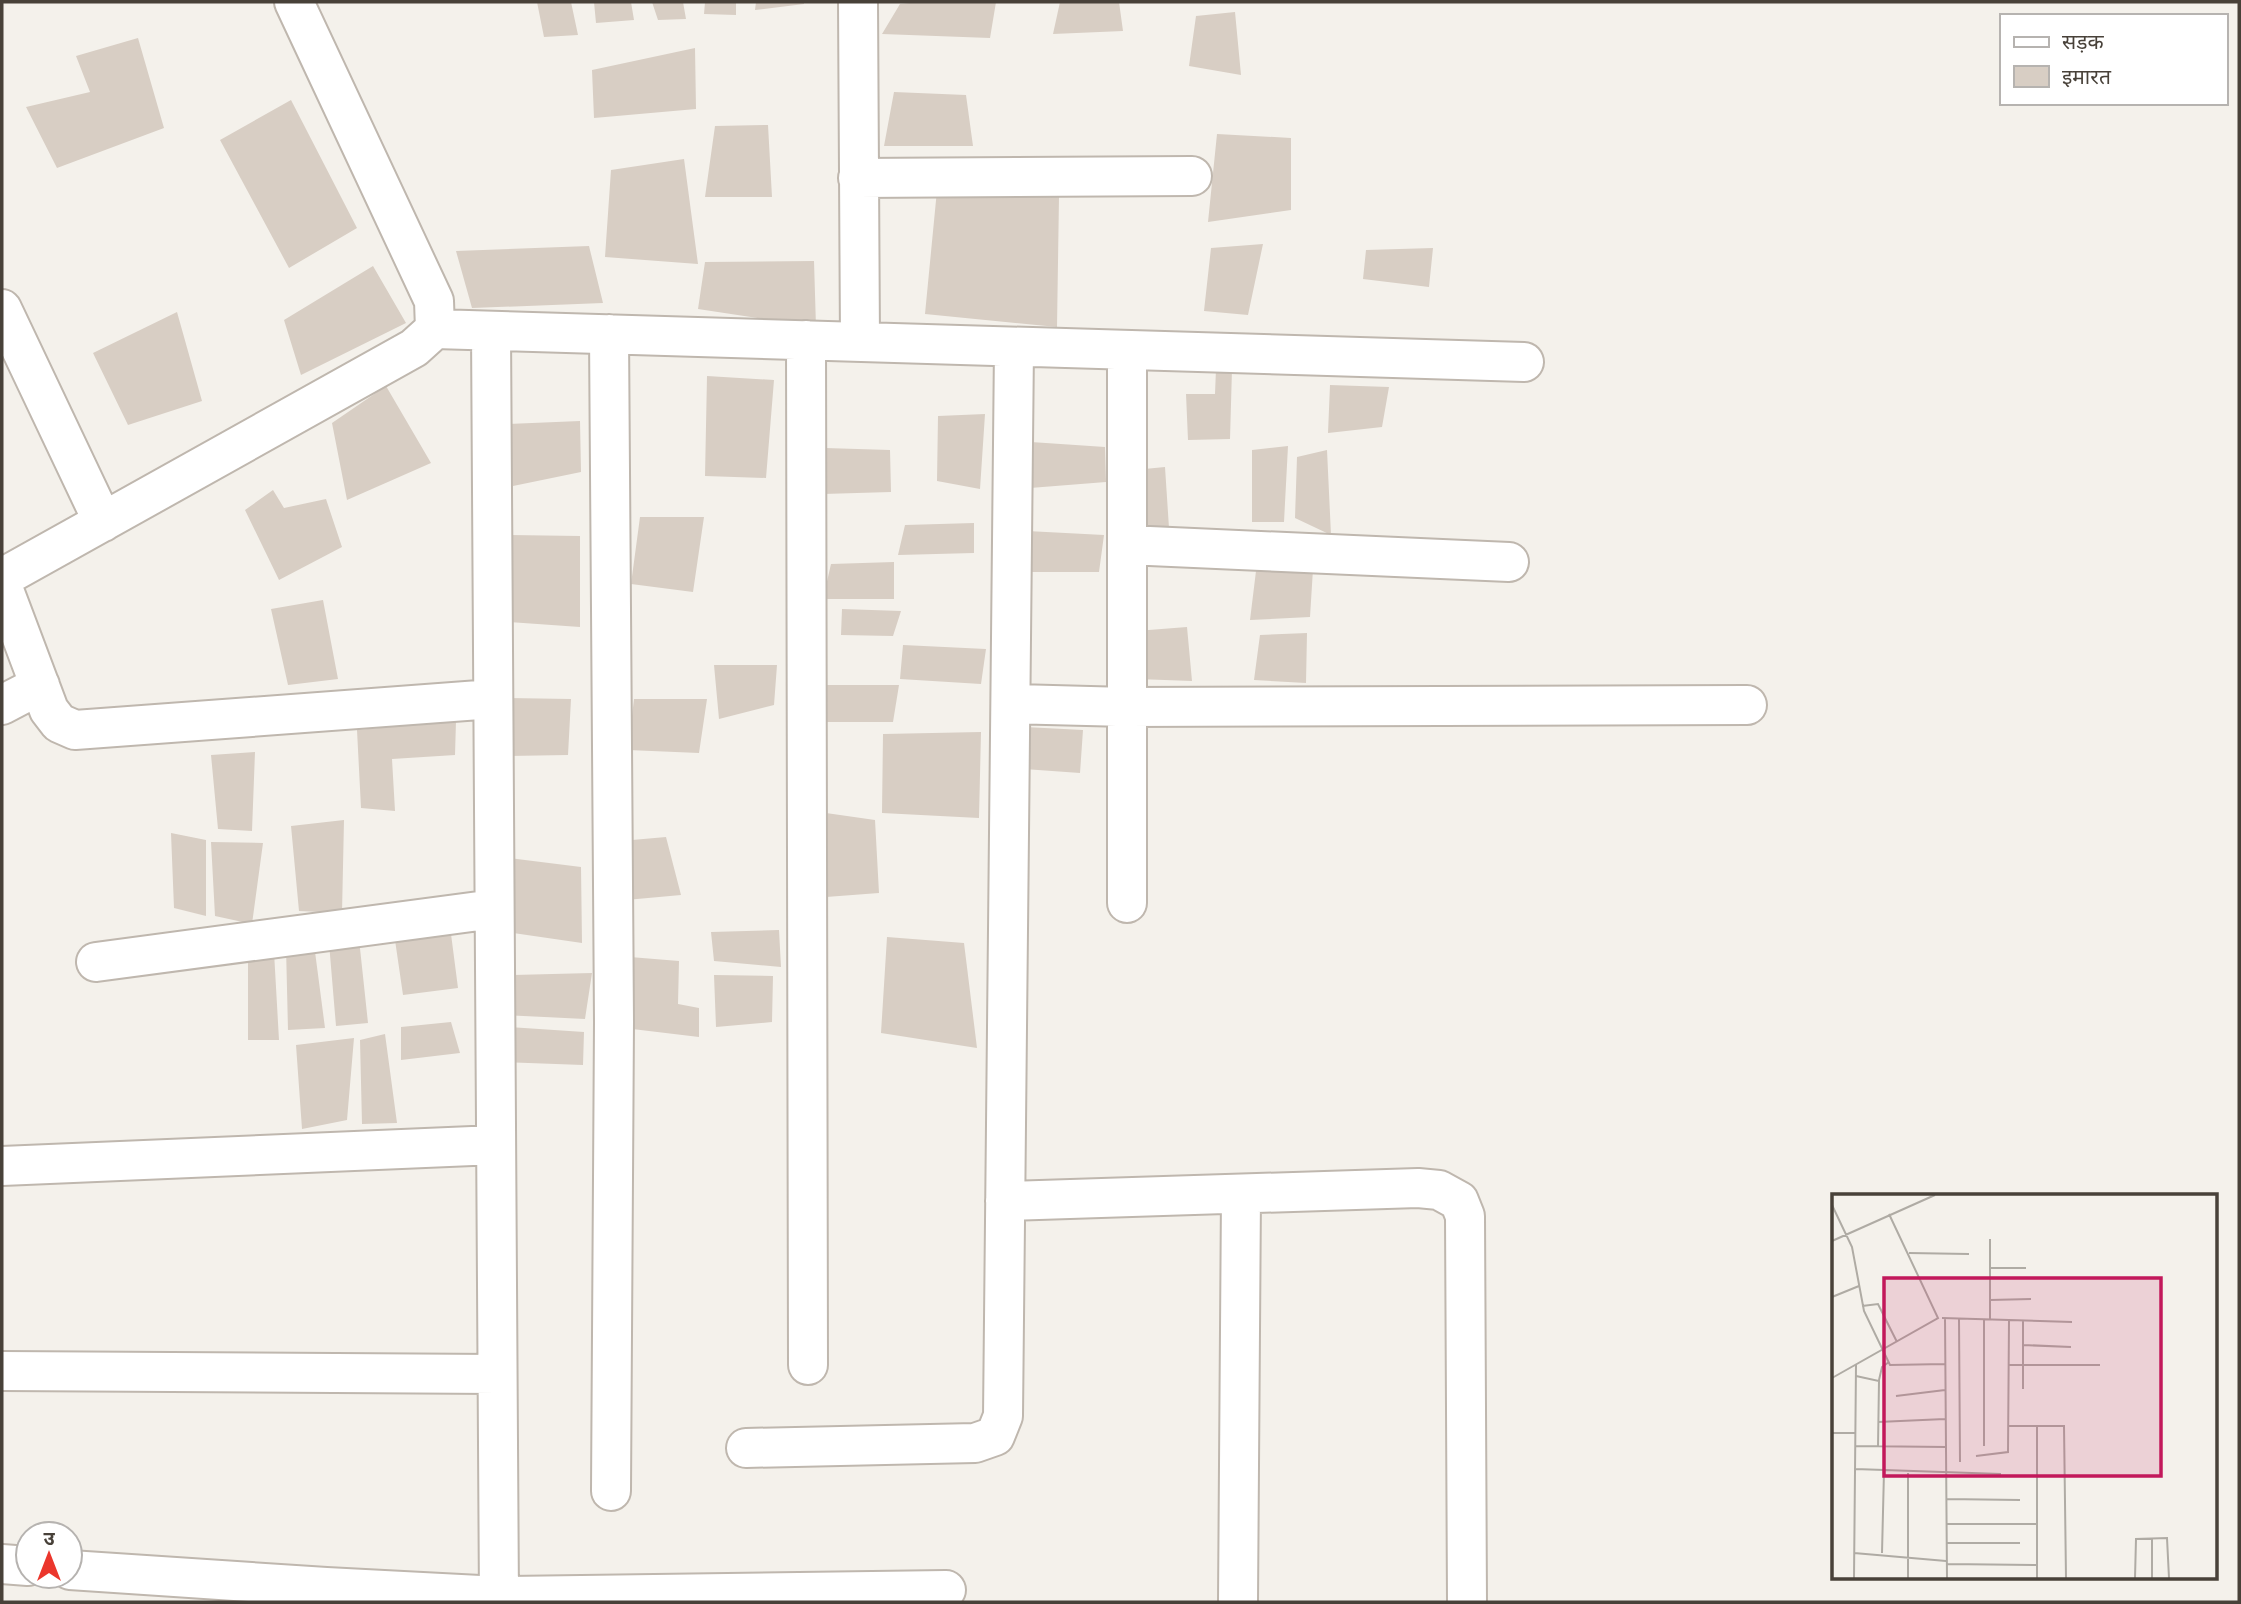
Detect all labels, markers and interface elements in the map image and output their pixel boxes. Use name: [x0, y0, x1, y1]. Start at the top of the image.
legend: [2000, 14, 2227, 105]
text: सड़क: [2062, 29, 2104, 54]
text: इमारत: [2062, 64, 2112, 89]
inset map: [1832, 1194, 2216, 1580]
north arrow: [14, 1520, 84, 1590]
text: उ: [43, 1527, 55, 1549]

